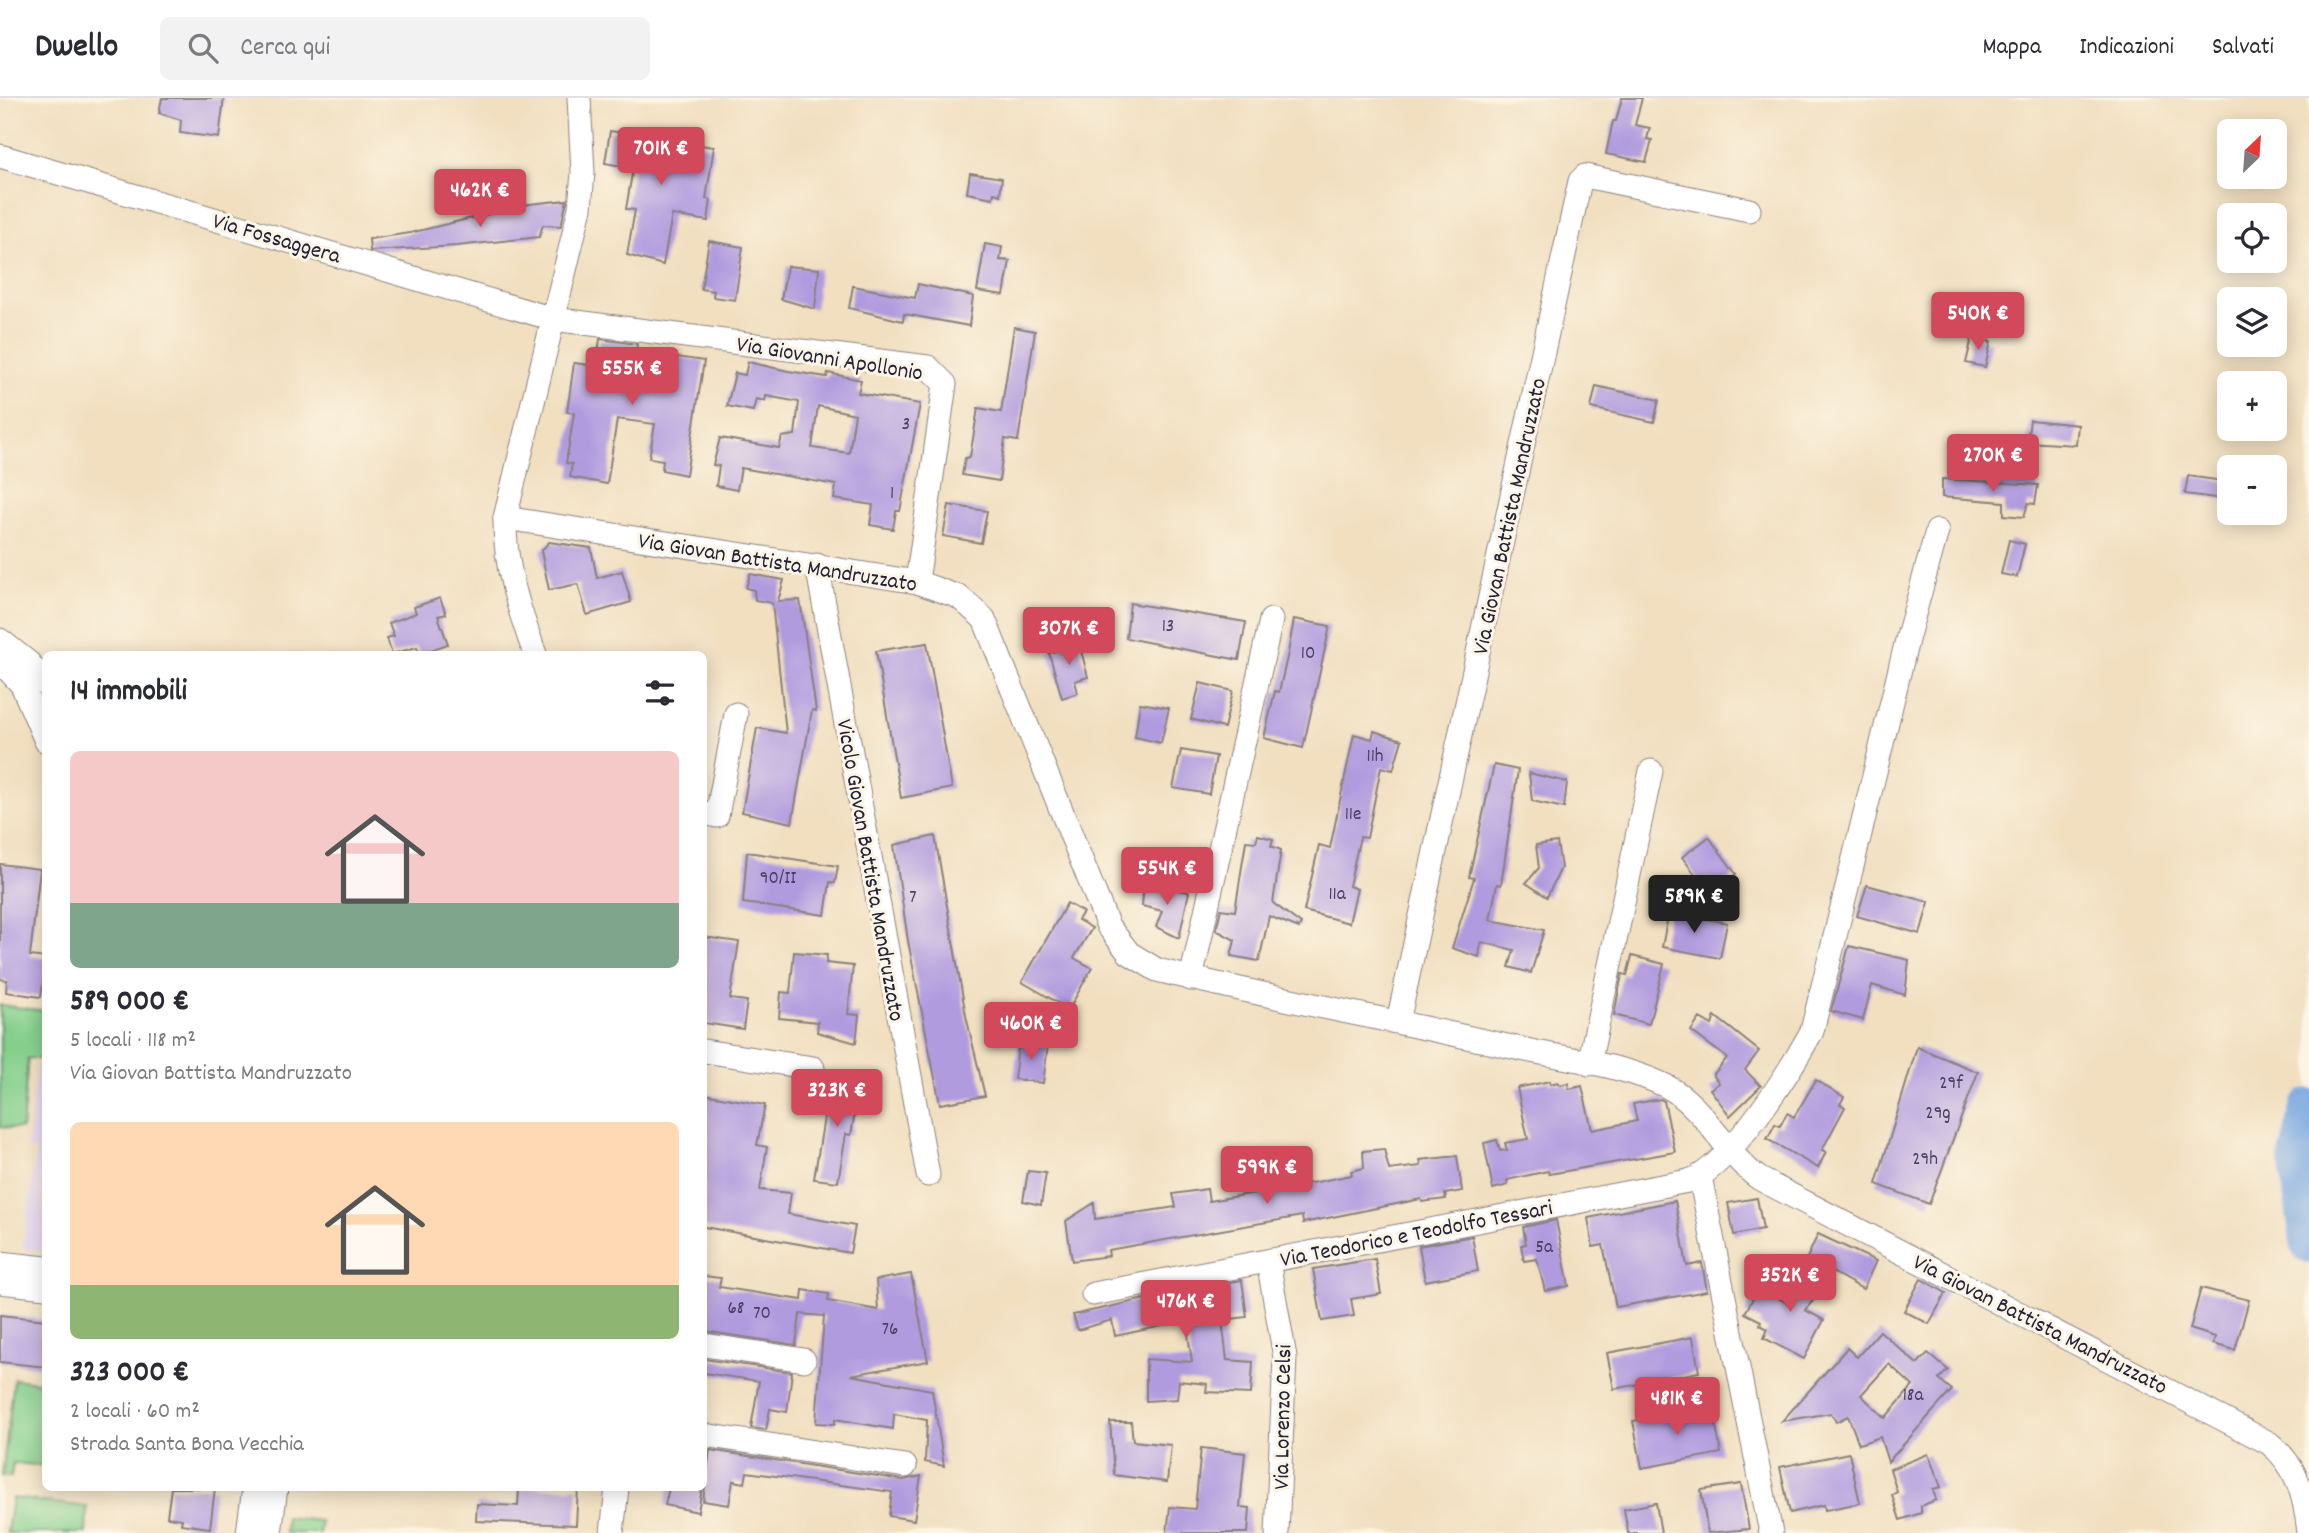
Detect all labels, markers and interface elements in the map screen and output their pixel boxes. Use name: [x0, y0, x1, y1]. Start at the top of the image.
search box: [160, 17, 650, 80]
text: Dwello: [35, 25, 118, 72]
icon: search: [184, 29, 222, 67]
text: Cerca qui: [240, 30, 330, 67]
text: Mappa: [1982, 31, 2041, 65]
text: Indicazioni: [2079, 31, 2174, 65]
text: Salvati: [2212, 31, 2274, 65]
north arrow: [2217, 119, 2287, 189]
map controls: [2217, 119, 2287, 525]
pin: 701K €: [604, 127, 718, 187]
text: 701K €: [633, 133, 689, 166]
pin: 462K €: [423, 170, 537, 229]
text: 462K €: [450, 175, 510, 208]
button: locate: [2217, 203, 2287, 273]
street label: Via Fossaggera: [208, 206, 345, 275]
button: layers: [2217, 287, 2287, 357]
pin: 540K €: [1921, 292, 2035, 352]
text: 540K €: [1947, 298, 2009, 331]
street label: Via Giovanni Apollonio: [734, 329, 925, 391]
pin: 555K €: [575, 348, 689, 407]
text: 555K €: [602, 353, 662, 386]
button: +: [2217, 371, 2287, 441]
street label: Via Giovan Battista Mandruzzato: [1466, 375, 1557, 658]
house number: 3: [902, 412, 910, 439]
pin: 270K €: [1936, 434, 2050, 494]
text: 270K €: [1963, 440, 2023, 473]
button: −: [2217, 455, 2287, 525]
house number: 1: [890, 481, 894, 508]
street label: Via Giovan Battista Mandruzzato: [636, 526, 919, 603]
pin: 307K €: [1012, 608, 1126, 667]
text: 307K €: [1039, 613, 1099, 646]
house number: 13: [1162, 614, 1174, 641]
house number: 10: [1301, 641, 1315, 668]
text: 14 immobili: [70, 672, 187, 715]
icon: filters: [641, 674, 679, 712]
street label: Vicolo Giovan Battista Mandruzzato: [826, 717, 911, 1024]
house number: 11h: [1366, 744, 1384, 771]
icon: home: [312, 796, 438, 922]
house number: 11e: [1345, 802, 1361, 829]
pin: 554K €: [1110, 848, 1224, 907]
text: 554K €: [1137, 853, 1197, 886]
house number: 90/II: [760, 866, 796, 893]
pin: 589K €: [1637, 876, 1751, 935]
text: 589K €: [1664, 881, 1724, 914]
house number: 11a: [1328, 882, 1347, 909]
house number: 7: [909, 885, 917, 912]
text: 589 000 €: [70, 982, 189, 1025]
pin: 460K €: [974, 1002, 1088, 1062]
text: 460K €: [1000, 1008, 1062, 1041]
text: 5 locali · 118 m²: [70, 1025, 196, 1058]
text: Via Giovan Battista Mandruzzato: [70, 1058, 352, 1091]
pin: 323K €: [780, 1070, 894, 1129]
house number: 29f: [1939, 1071, 1964, 1098]
text: 323K €: [807, 1075, 867, 1108]
house number: 29g: [1925, 1101, 1951, 1128]
pin: 599K €: [1210, 1146, 1324, 1206]
house number: 29h: [1912, 1147, 1938, 1174]
text: 599K €: [1237, 1152, 1297, 1185]
icon: home: [312, 1167, 438, 1293]
street label: Via Teodorico e Teodolfo Tessari: [1278, 1193, 1556, 1278]
house number: 5a: [1535, 1235, 1554, 1262]
street label: Via Giovan Battista Mandruzzato: [1906, 1247, 2172, 1405]
pin: 352K €: [1733, 1254, 1847, 1314]
text: 352K €: [1760, 1260, 1820, 1293]
pin: 476K €: [1129, 1280, 1243, 1340]
text: 476K €: [1157, 1286, 1215, 1319]
house number: 68: [728, 1296, 744, 1323]
house number: 70: [753, 1301, 771, 1328]
house number: 76: [882, 1317, 898, 1344]
street label: Via Lorenzo Celsi: [1267, 1344, 1302, 1490]
text: 323 000 €: [70, 1353, 189, 1396]
pin: 481K €: [1620, 1378, 1734, 1437]
text: 481K €: [1651, 1383, 1703, 1416]
house number: 18a: [1903, 1383, 1924, 1410]
text: 2 locali · 60 m²: [70, 1396, 200, 1429]
text: Strada Santa Bona Vecchia: [70, 1429, 304, 1462]

